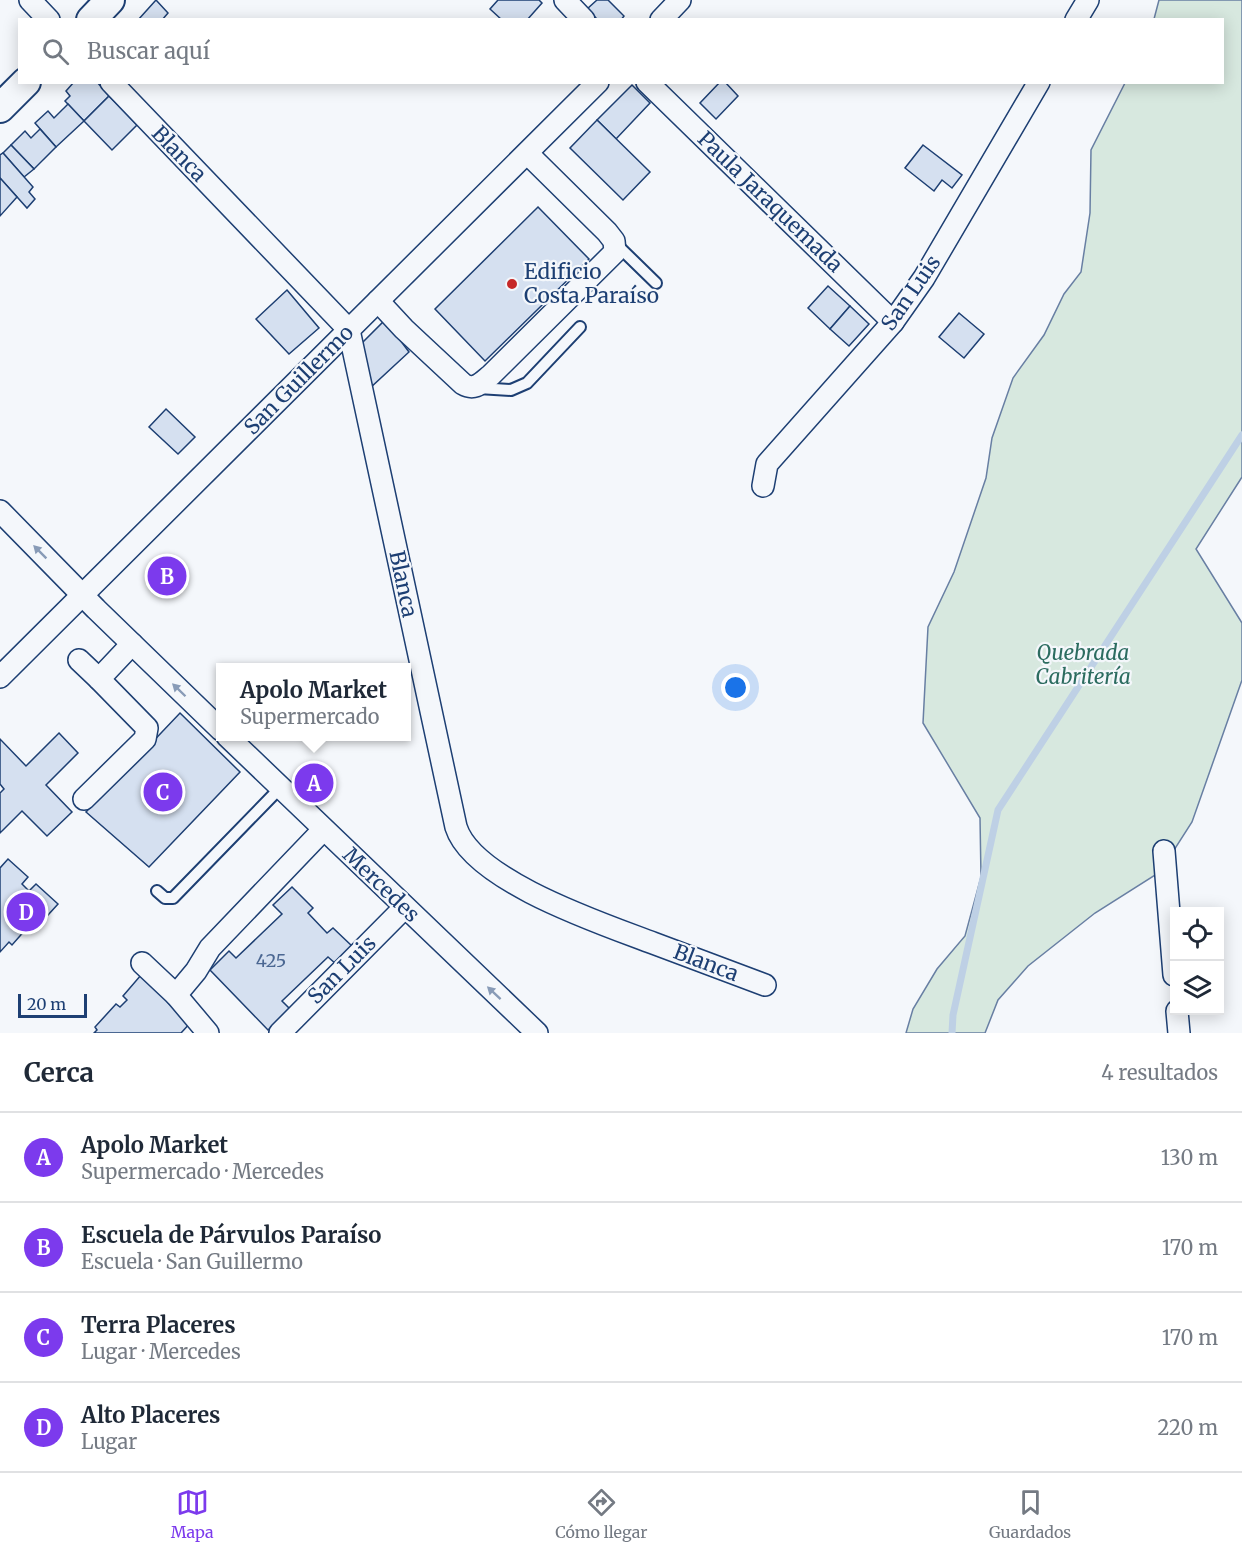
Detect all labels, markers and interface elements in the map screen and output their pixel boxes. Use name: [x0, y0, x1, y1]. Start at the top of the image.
search box: [18, 18, 1224, 84]
icon: search: [39, 35, 72, 68]
text: Buscar aquí: [87, 37, 210, 65]
street label: Blanca: [146, 120, 212, 187]
street label: Paula Jaraquemada: [692, 125, 849, 278]
street label: San Luis: [875, 250, 946, 336]
place label: Edificio Costa Paraíso: [524, 258, 659, 309]
marker: Edificio Costa Paraíso: [505, 277, 519, 291]
street label: San Guillermo: [238, 319, 359, 440]
one-way arrow: [34, 546, 48, 560]
street label: Blanca: [383, 548, 424, 620]
pin: B: [148, 554, 186, 598]
park label: Quebrada Cabritería: [1035, 639, 1131, 690]
popup: [216, 663, 411, 741]
your location: [721, 673, 750, 702]
text: Apolo Market: [240, 676, 387, 704]
one-way arrow: [172, 683, 186, 697]
text: Supermercado: [240, 704, 380, 729]
pin: A: [294, 760, 334, 806]
pin: C: [144, 770, 182, 814]
street label: Mercedes: [337, 841, 425, 928]
pin: D: [6, 890, 46, 934]
map controls: [1170, 907, 1224, 1015]
button: locate: [1170, 907, 1224, 961]
street label: San Luis: [302, 930, 382, 1010]
street label: Blanca: [670, 938, 742, 987]
house number: 425: [256, 949, 286, 972]
button: layers: [1170, 961, 1224, 1015]
one-way arrow: [487, 987, 502, 1000]
scale bar: [18, 991, 87, 1019]
text: 20 m: [27, 994, 66, 1014]
text: Cerca: [24, 1056, 94, 1089]
text: 4 resultados: [1101, 1060, 1218, 1085]
text: Apolo Market: [81, 1131, 228, 1159]
text: A: [36, 1145, 51, 1170]
text: 130 m: [1161, 1145, 1218, 1170]
text: Supermercado · Mercedes: [81, 1159, 324, 1184]
text: Escuela de Párvulos Paraíso: [81, 1221, 381, 1249]
text: B: [37, 1235, 50, 1260]
text: 170 m: [1162, 1235, 1218, 1260]
text: Escuela · San Guillermo: [81, 1249, 303, 1274]
text: Terra Placeres: [81, 1311, 236, 1339]
text: C: [37, 1325, 50, 1350]
text: 170 m: [1162, 1325, 1218, 1350]
text: Lugar · Mercedes: [81, 1339, 241, 1364]
text: Alto Placeres: [81, 1401, 221, 1429]
text: D: [36, 1415, 51, 1440]
text: 220 m: [1158, 1415, 1218, 1440]
text: Lugar: [81, 1429, 137, 1454]
tab: Mapa: [171, 1486, 214, 1542]
tab: Cómo llegar: [555, 1486, 647, 1542]
tab: Guardados: [989, 1486, 1071, 1542]

